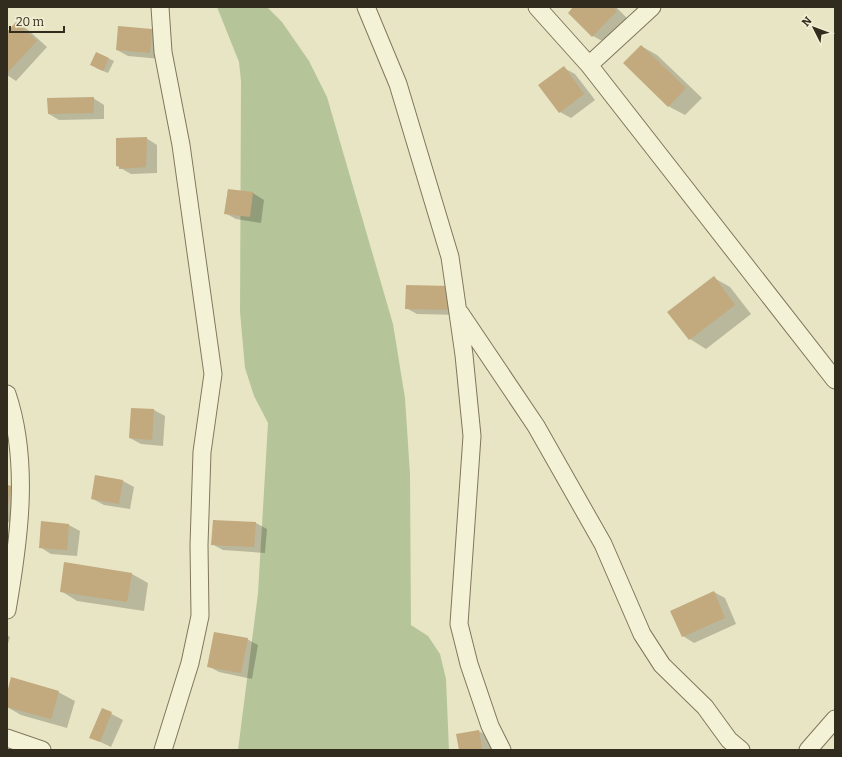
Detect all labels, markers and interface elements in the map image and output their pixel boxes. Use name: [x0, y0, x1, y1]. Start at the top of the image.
scale bar: [10, 8, 64, 34]
north arrow: [794, 8, 834, 48]
text: N: [799, 14, 815, 29]
text: 20 m: [16, 15, 45, 29]

